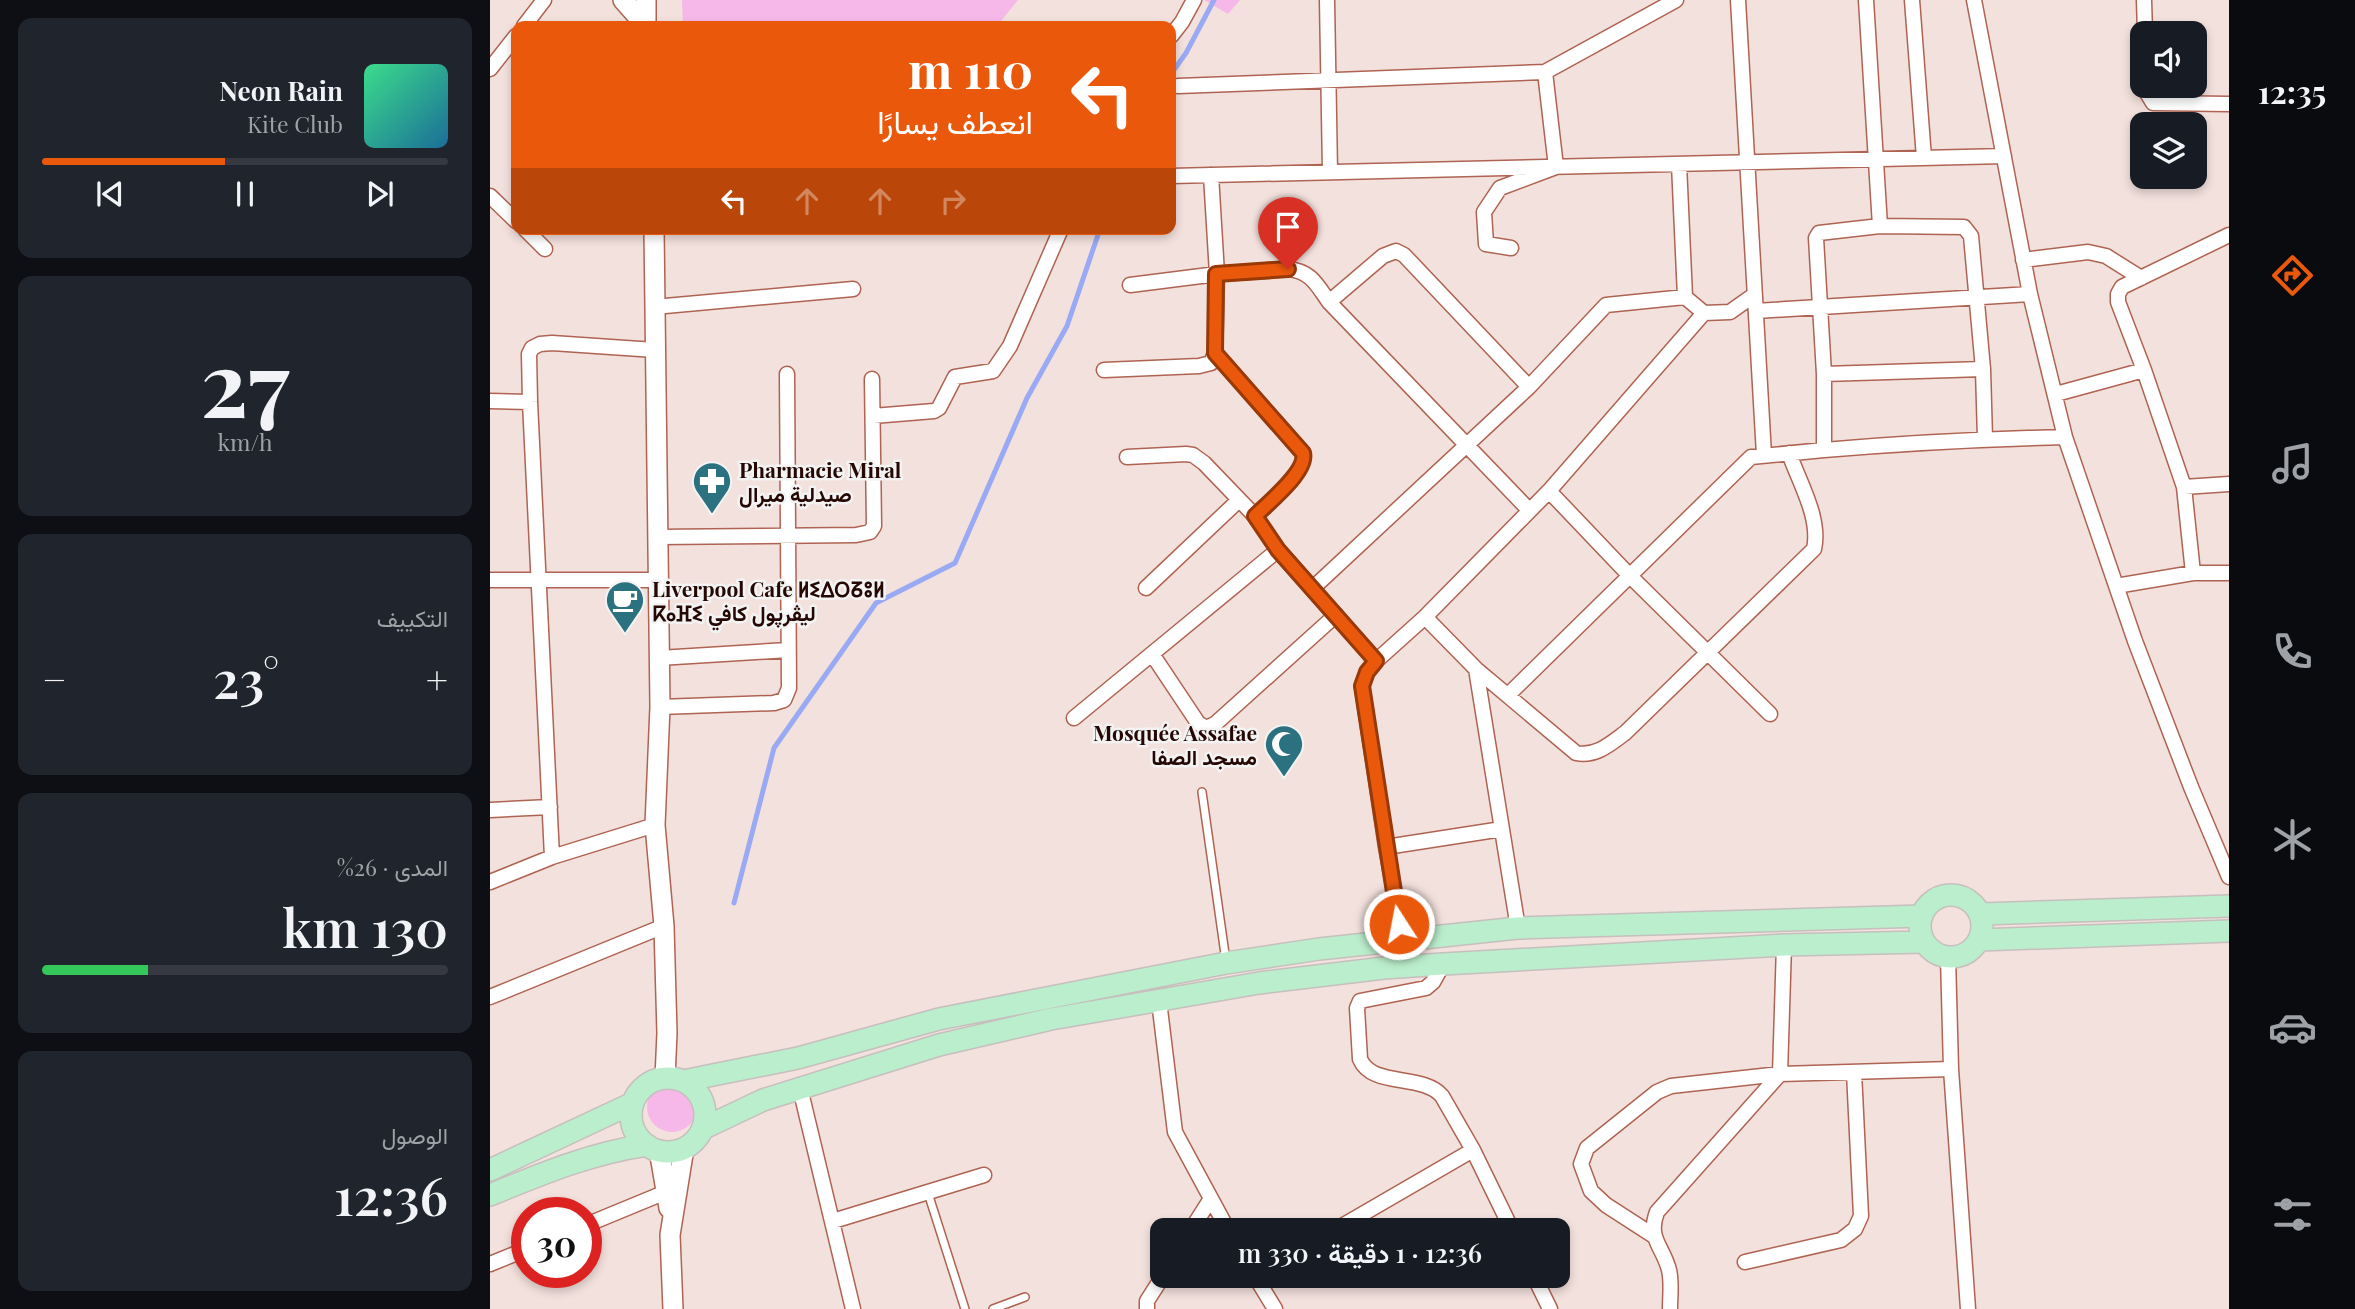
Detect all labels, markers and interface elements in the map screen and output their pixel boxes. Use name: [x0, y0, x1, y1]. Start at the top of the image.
map controls: [2130, 21, 2207, 189]
button: sound: [2130, 21, 2207, 98]
text: 110 m: [908, 36, 1033, 101]
icon: left: [1057, 49, 1148, 140]
text: 12:35: [2258, 69, 2326, 112]
text: Neon Rain: [219, 73, 343, 108]
text: انعطف يسارًا: [877, 99, 1033, 142]
text: Kite Club: [247, 108, 343, 139]
button: layers: [2130, 112, 2207, 189]
icon: previous: [91, 175, 129, 213]
icon: pause: [226, 175, 264, 213]
icon: next: [361, 175, 399, 213]
icon: left: [715, 182, 753, 220]
icon: ahead: [788, 182, 826, 220]
icon: ahead: [861, 182, 899, 220]
icon: right: [934, 182, 972, 220]
pin: [1258, 197, 1318, 269]
icon: arrive: [1269, 208, 1307, 246]
icon: directions: [2268, 251, 2317, 300]
text: 27: [201, 320, 290, 441]
text: km/h: [217, 426, 273, 457]
icon: music: [2268, 439, 2317, 488]
place label: Pharmacie Miral صيدلية ميرال: [739, 455, 902, 508]
pharmacy icon: Pharmacie Miral صيدلية ميرال: [691, 460, 733, 515]
place label: Liverpool Cafe ⵍⵉⵠⵔⵒⵓⵍ ⴽⴰⴼⵉ ليڤرپول كافي: [652, 574, 885, 631]
cafe icon: Liverpool Cafe ⵍⵉⵠⵔⵒⵓⵍ ⴽⴰⴼⵉ ليڤرپول كافي: [604, 579, 646, 634]
text: التكييف: [377, 602, 448, 633]
icon: phone: [2268, 627, 2317, 676]
text: 23°: [213, 643, 279, 712]
text: −: [42, 653, 67, 704]
text: +: [426, 653, 448, 704]
place label: Mosquée Assafae مسجد الصفا: [1093, 718, 1257, 770]
mosque icon: Mosquée Assafae مسجد الصفا: [1263, 723, 1305, 778]
icon: climate: [2268, 815, 2317, 864]
text: المدى · 26%: [337, 851, 448, 882]
position arrow: [1362, 887, 1436, 961]
text: 130 km: [282, 892, 448, 961]
icon: car: [2268, 1003, 2317, 1052]
text: الوصول: [382, 1119, 448, 1150]
text: 12:36: [334, 1160, 448, 1229]
icon: filters: [2268, 1190, 2317, 1239]
speed limit sign: 30: [511, 1197, 602, 1288]
text: 12:36 · 1 دقيقة · 330 m: [1238, 1235, 1482, 1270]

